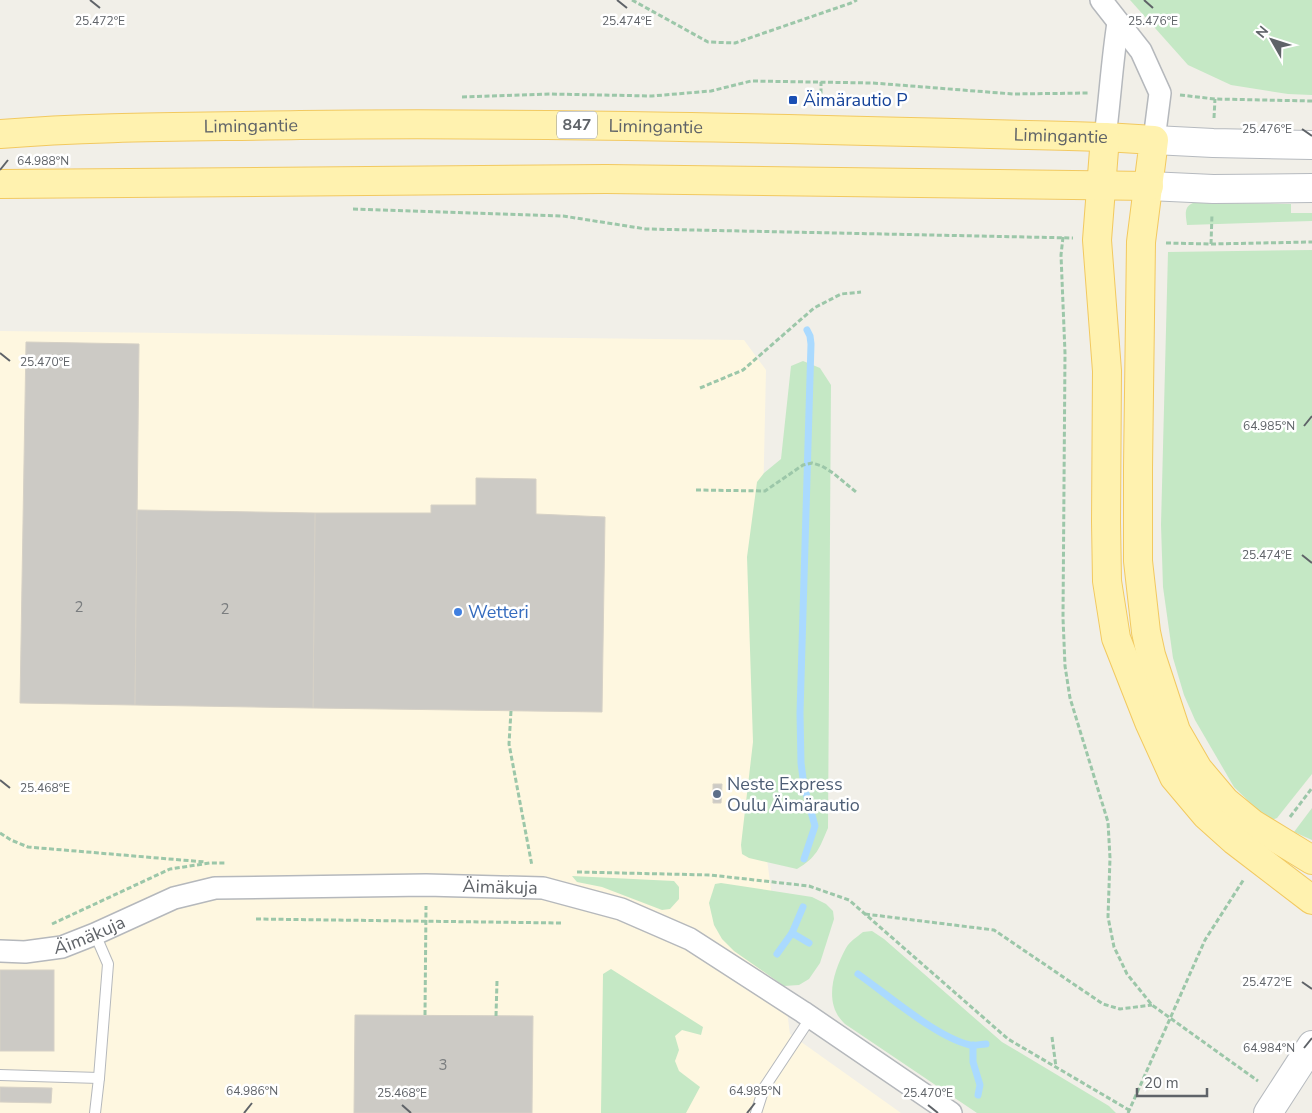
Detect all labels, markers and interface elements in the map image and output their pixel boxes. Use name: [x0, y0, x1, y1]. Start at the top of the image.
text: 25.472°E: [75, 13, 125, 29]
text: 25.474°E: [602, 13, 652, 29]
text: 25.476°E: [1128, 13, 1178, 29]
north arrow: [1247, 15, 1297, 65]
text: N: [1252, 22, 1273, 42]
place label: Äimärautio P: [803, 88, 908, 112]
marker: Äimärautio P: [787, 94, 799, 106]
road number: 847: [557, 112, 597, 138]
street label: Limingantie: [204, 113, 298, 138]
street label: Limingantie: [609, 114, 703, 139]
text: 25.476°E: [1242, 121, 1292, 137]
street label: Limingantie: [1013, 123, 1108, 149]
text: 64.988°N: [17, 153, 69, 169]
text: 25.470°E: [20, 354, 70, 370]
text: 64.985°N: [1243, 418, 1295, 434]
text: 25.474°E: [1242, 547, 1292, 563]
house number: 2: [74, 597, 84, 617]
house number: 2: [220, 599, 230, 619]
place label: Wetteri: [468, 600, 529, 624]
marker: Wetteri: [452, 606, 464, 618]
place label: Neste Express Oulu Äimärautio: [727, 772, 860, 817]
text: 25.468°E: [20, 780, 70, 796]
marker: Neste Express Oulu Äimärautio: [711, 788, 723, 800]
street label: Äimäkuja: [462, 874, 538, 900]
street label: Äimäkuja: [53, 910, 129, 960]
text: 25.472°E: [1242, 974, 1292, 990]
text: 64.984°N: [1243, 1040, 1295, 1056]
house number: 3: [438, 1055, 448, 1075]
scale bar: [1137, 1066, 1207, 1098]
text: 20 m: [1144, 1073, 1179, 1093]
text: 64.986°N: [226, 1083, 278, 1099]
text: 64.985°N: [729, 1083, 781, 1099]
text: 25.468°E: [377, 1085, 427, 1101]
text: 25.470°E: [903, 1085, 953, 1101]

